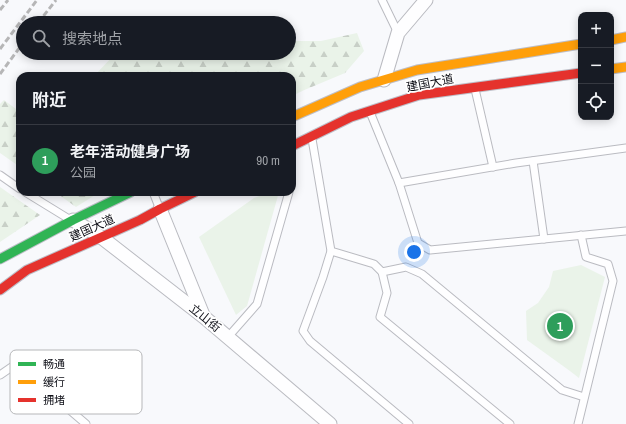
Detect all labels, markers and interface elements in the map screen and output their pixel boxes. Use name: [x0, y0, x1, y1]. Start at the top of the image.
map controls: [578, 12, 614, 120]
button: +: [578, 12, 614, 48]
search box: [16, 16, 296, 60]
icon: search: [30, 27, 52, 49]
text: 搜索地点: [62, 28, 122, 49]
button: −: [578, 48, 614, 84]
street label: 建国大道: [405, 71, 455, 95]
button: locate: [578, 84, 614, 120]
text: 附近: [32, 88, 66, 111]
text: 老年活动健身广场: [70, 141, 190, 162]
text: 1: [42, 152, 48, 169]
text: 90 m: [256, 152, 280, 169]
text: 公园: [70, 164, 96, 181]
street label: 建国大道: [67, 211, 117, 245]
your location: [404, 242, 424, 262]
street label: 立山街: [186, 300, 224, 336]
pin: 1: [547, 311, 573, 341]
legend: [10, 350, 142, 414]
text: 畅通: [43, 357, 65, 371]
text: 缓行: [43, 375, 65, 389]
text: 拥堵: [43, 393, 65, 407]

